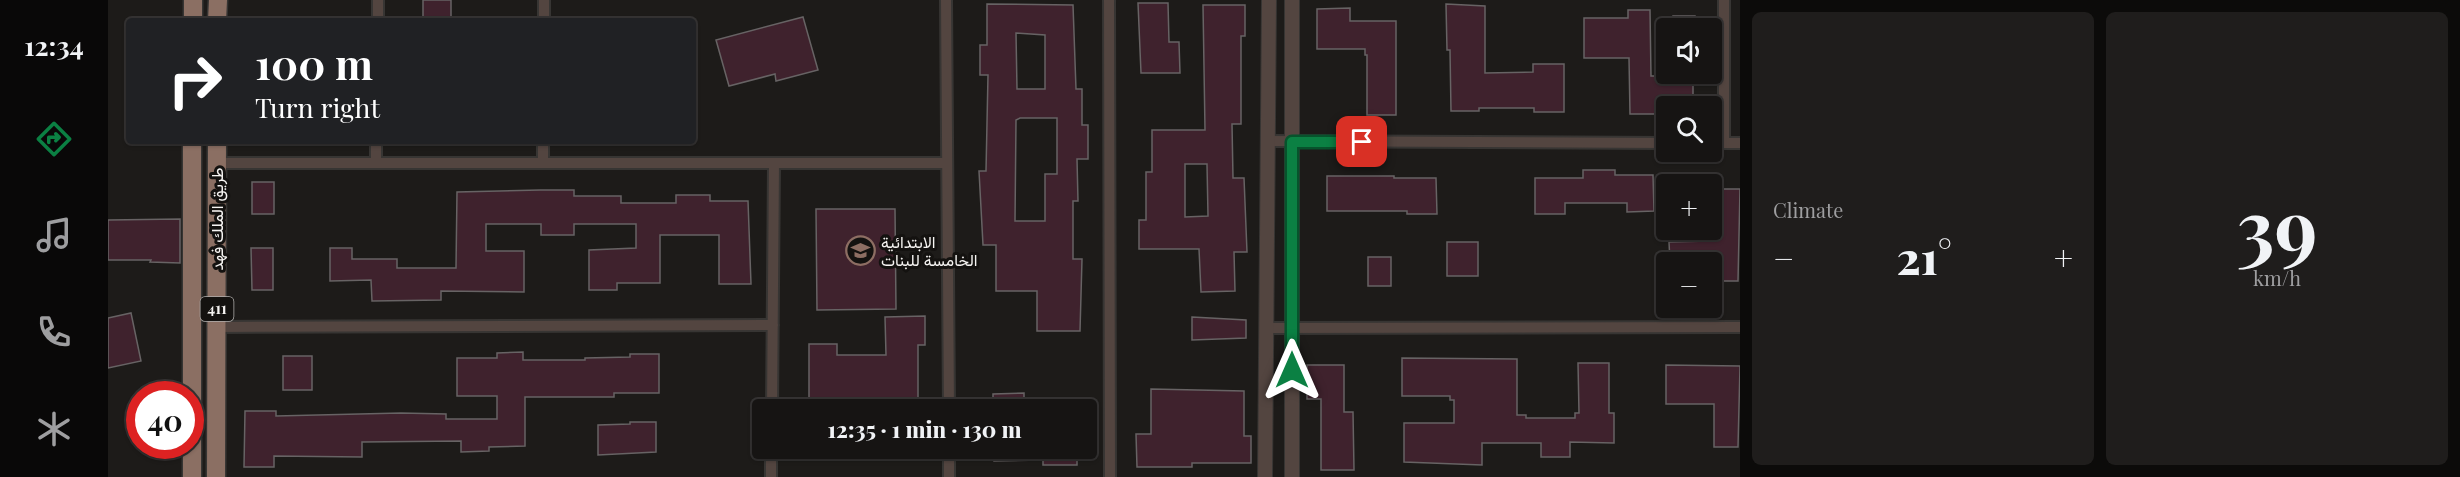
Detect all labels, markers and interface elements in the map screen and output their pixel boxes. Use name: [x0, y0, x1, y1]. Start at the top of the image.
map controls: [1656, 18, 1722, 318]
button: sound: [1656, 18, 1722, 84]
text: 12:34: [24, 27, 84, 63]
text: 100 m: [255, 35, 373, 91]
icon: right: [156, 42, 234, 120]
text: Turn right: [255, 89, 380, 125]
button: search: [1656, 96, 1722, 162]
pin: [1336, 116, 1387, 167]
icon: directions: [33, 118, 75, 160]
icon: arrive: [1345, 125, 1378, 158]
street label: طريق الملك فهد: [206, 168, 228, 270]
text: 39: [2236, 173, 2318, 277]
button: +: [1656, 174, 1722, 240]
text: Climate: [1773, 196, 1843, 223]
icon: music: [33, 214, 75, 256]
text: 21°: [1896, 226, 1952, 286]
place label: الابتدائية الخامسة للبنات: [881, 231, 978, 270]
school or university icon: الابتدائية الخامسة للبنات: [844, 235, 876, 267]
text: −: [1773, 235, 1794, 279]
text: +: [2054, 235, 2073, 279]
button: −: [1656, 252, 1722, 318]
text: km/h: [2253, 264, 2301, 291]
road number: 411: [200, 297, 234, 321]
icon: phone: [33, 311, 75, 353]
position arrow: [1260, 338, 1324, 402]
speed limit sign: 40: [126, 381, 204, 459]
icon: climate: [33, 408, 75, 450]
text: 12:35 · 1 min · 130 m: [828, 414, 1021, 444]

